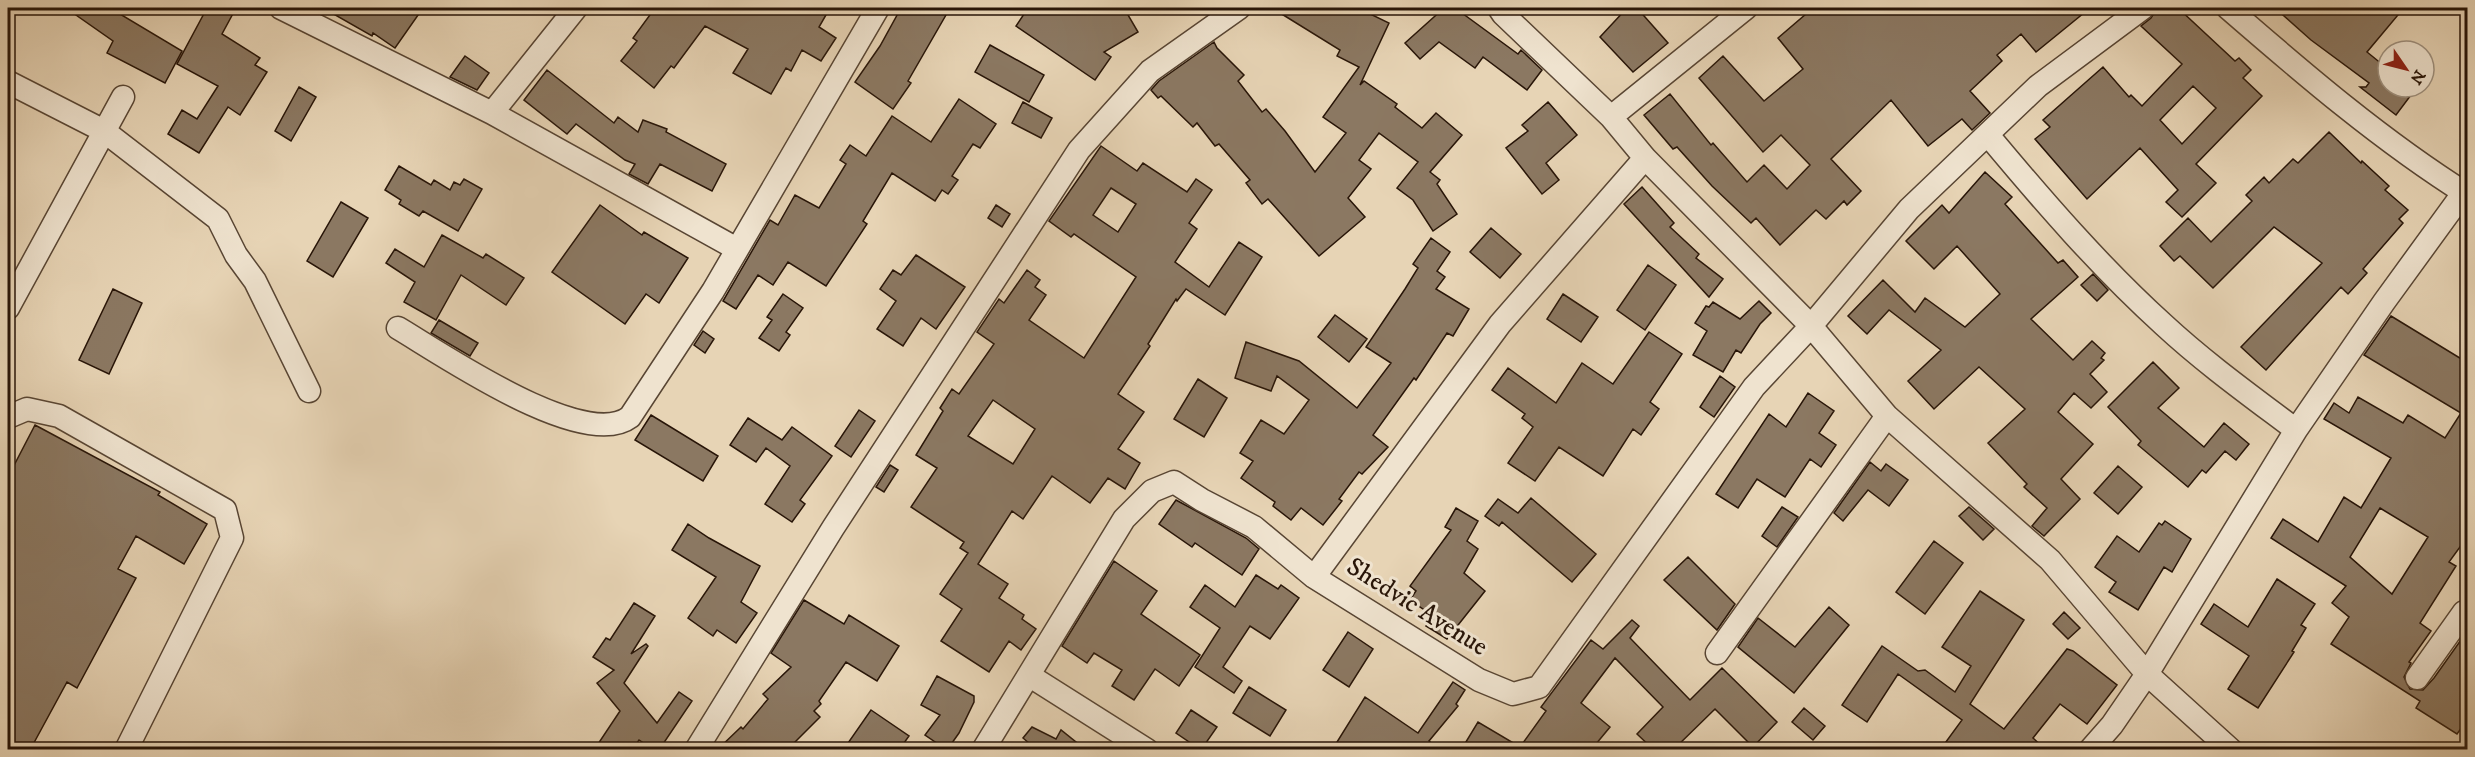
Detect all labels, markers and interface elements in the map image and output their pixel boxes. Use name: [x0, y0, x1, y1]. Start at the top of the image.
north arrow: [2376, 39, 2436, 99]
text: N: [2406, 66, 2429, 88]
street label: Shedvic Avenue: [1340, 550, 1494, 664]

